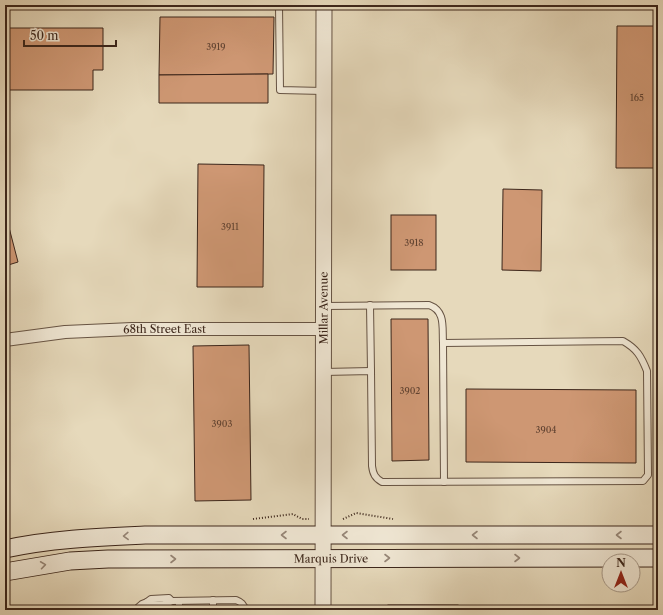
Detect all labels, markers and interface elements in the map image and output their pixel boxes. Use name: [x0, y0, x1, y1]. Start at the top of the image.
scale bar: [24, 22, 116, 48]
text: 50 m: [30, 28, 59, 43]
house number: 3919: [206, 41, 226, 52]
house number: 165: [630, 92, 644, 103]
house number: 3911: [221, 221, 239, 232]
house number: 3918: [404, 237, 424, 248]
street label: Millar Avenue: [316, 272, 331, 344]
street label: 68th Street East: [123, 322, 206, 336]
house number: 3902: [399, 385, 421, 396]
house number: 3903: [212, 418, 232, 429]
house number: 3904: [535, 424, 557, 435]
one-way arrow: [281, 531, 287, 539]
one-way arrow: [342, 531, 348, 539]
one-way arrow: [472, 531, 478, 539]
one-way arrow: [616, 531, 622, 539]
one-way arrow: [123, 532, 129, 540]
street label: Marquis Drive: [294, 552, 368, 566]
north arrow: [601, 553, 641, 593]
one-way arrow: [170, 554, 176, 563]
one-way arrow: [384, 554, 390, 562]
one-way arrow: [514, 554, 520, 562]
text: N: [616, 556, 626, 570]
one-way arrow: [40, 561, 46, 570]

